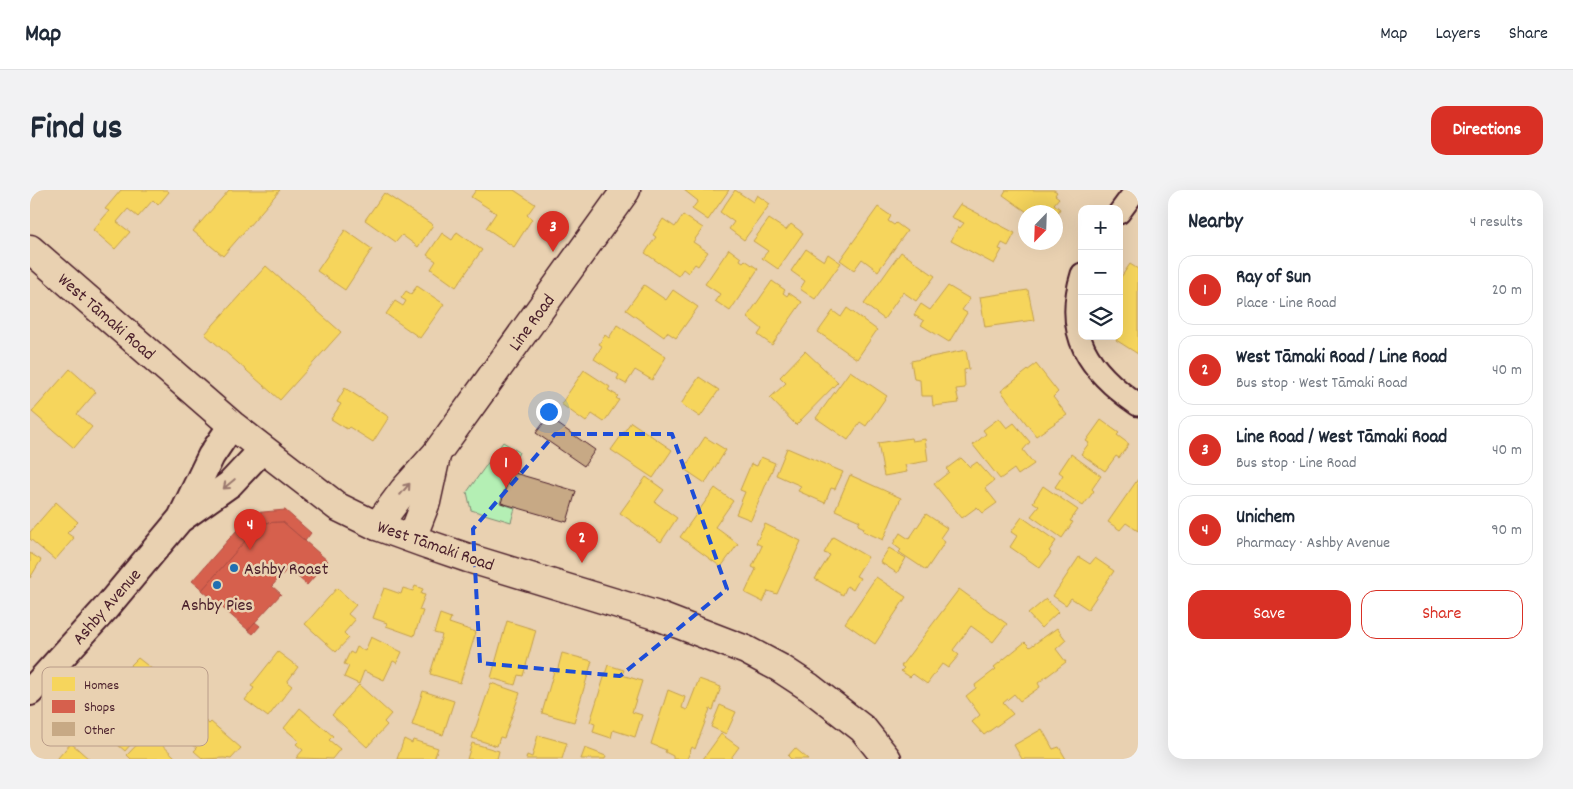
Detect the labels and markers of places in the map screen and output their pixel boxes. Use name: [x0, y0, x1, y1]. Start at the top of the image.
pin: 3: [537, 211, 569, 252]
pin: 1: [490, 447, 522, 488]
pin: 4: [234, 509, 266, 550]
pin: 2: [566, 522, 598, 563]
place label: Ashby Roast: [244, 558, 329, 583]
marker: Ashby Roast: [228, 562, 240, 574]
marker: Ashby Pies: [211, 579, 223, 591]
place label: Ashby Pies: [181, 594, 253, 619]

